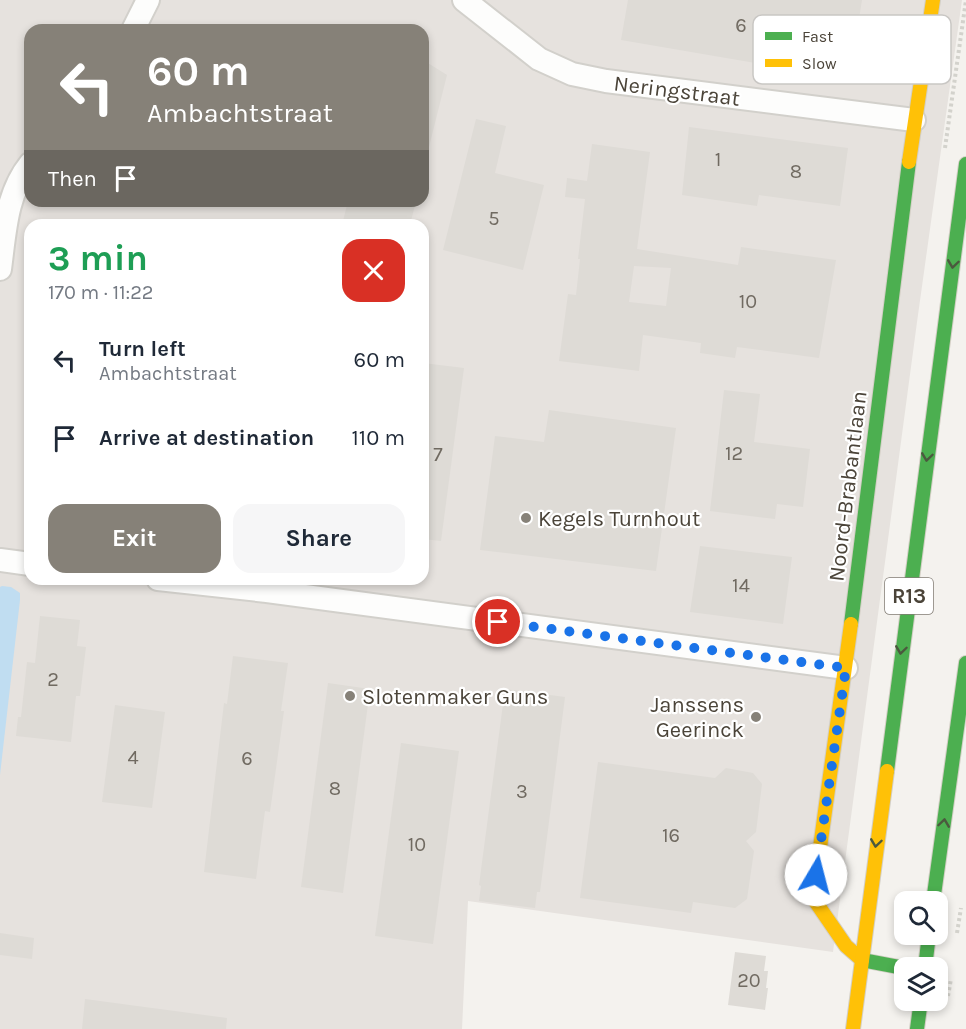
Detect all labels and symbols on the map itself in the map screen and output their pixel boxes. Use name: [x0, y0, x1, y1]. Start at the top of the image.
house number: 6: [735, 14, 747, 37]
legend: [753, 15, 951, 84]
text: Fast: [802, 27, 833, 46]
text: Slow: [802, 54, 837, 73]
street label: Neringstraat: [612, 70, 741, 112]
house number: 1: [715, 148, 721, 171]
house number: 8: [790, 160, 802, 183]
house number: 5: [488, 207, 500, 230]
one-way arrow: [947, 259, 959, 268]
house number: 10: [739, 290, 757, 313]
street label: Noord-Brabantlaan: [823, 389, 873, 583]
house number: 12: [725, 442, 743, 465]
house number: 7: [433, 443, 443, 466]
one-way arrow: [921, 452, 934, 461]
place label: Kegels Turnhout: [538, 506, 700, 532]
marker: Kegels Turnhout: [519, 511, 533, 525]
house number: 14: [732, 574, 750, 597]
road number: R13: [885, 578, 933, 614]
pin: [472, 596, 523, 647]
one-way arrow: [896, 646, 908, 655]
house number: 2: [47, 668, 59, 691]
place label: Slotenmaker Guns: [362, 684, 548, 710]
marker: Slotenmaker Guns: [343, 689, 357, 703]
place label: Janssens Geerinck: [650, 692, 744, 743]
marker: Janssens Geerinck: [749, 710, 763, 724]
house number: 4: [127, 746, 139, 769]
house number: 6: [241, 747, 253, 770]
house number: 8: [329, 777, 341, 800]
house number: 3: [516, 780, 528, 803]
one-way arrow: [938, 818, 950, 827]
house number: 16: [662, 824, 680, 847]
house number: 10: [408, 833, 426, 856]
one-way arrow: [870, 839, 882, 848]
position arrow: [784, 843, 848, 907]
house number: 20: [737, 969, 761, 992]

